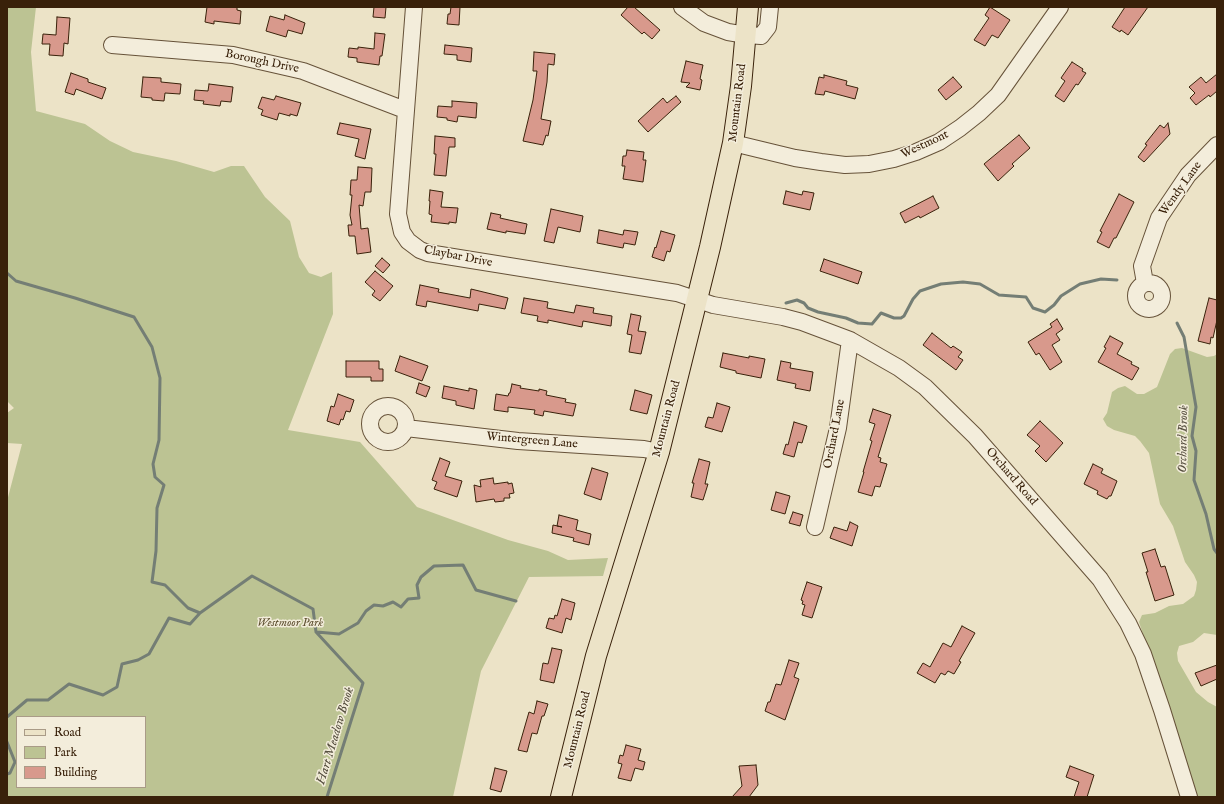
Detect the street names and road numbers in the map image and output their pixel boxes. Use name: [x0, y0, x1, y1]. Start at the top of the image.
street label: Borough Drive: [224, 47, 300, 77]
street label: Mountain Road: [726, 63, 750, 143]
street label: Westmont: [899, 128, 951, 162]
street label: Wendy Lane: [1157, 159, 1205, 219]
street label: Claybar Drive: [423, 243, 493, 271]
street label: Mountain Road: [650, 379, 684, 459]
street label: Orchard Lane: [821, 398, 849, 470]
street label: Wintergreen Lane: [486, 430, 578, 452]
street label: Orchard Road: [982, 445, 1040, 509]
street label: Mountain Road: [561, 690, 595, 770]

